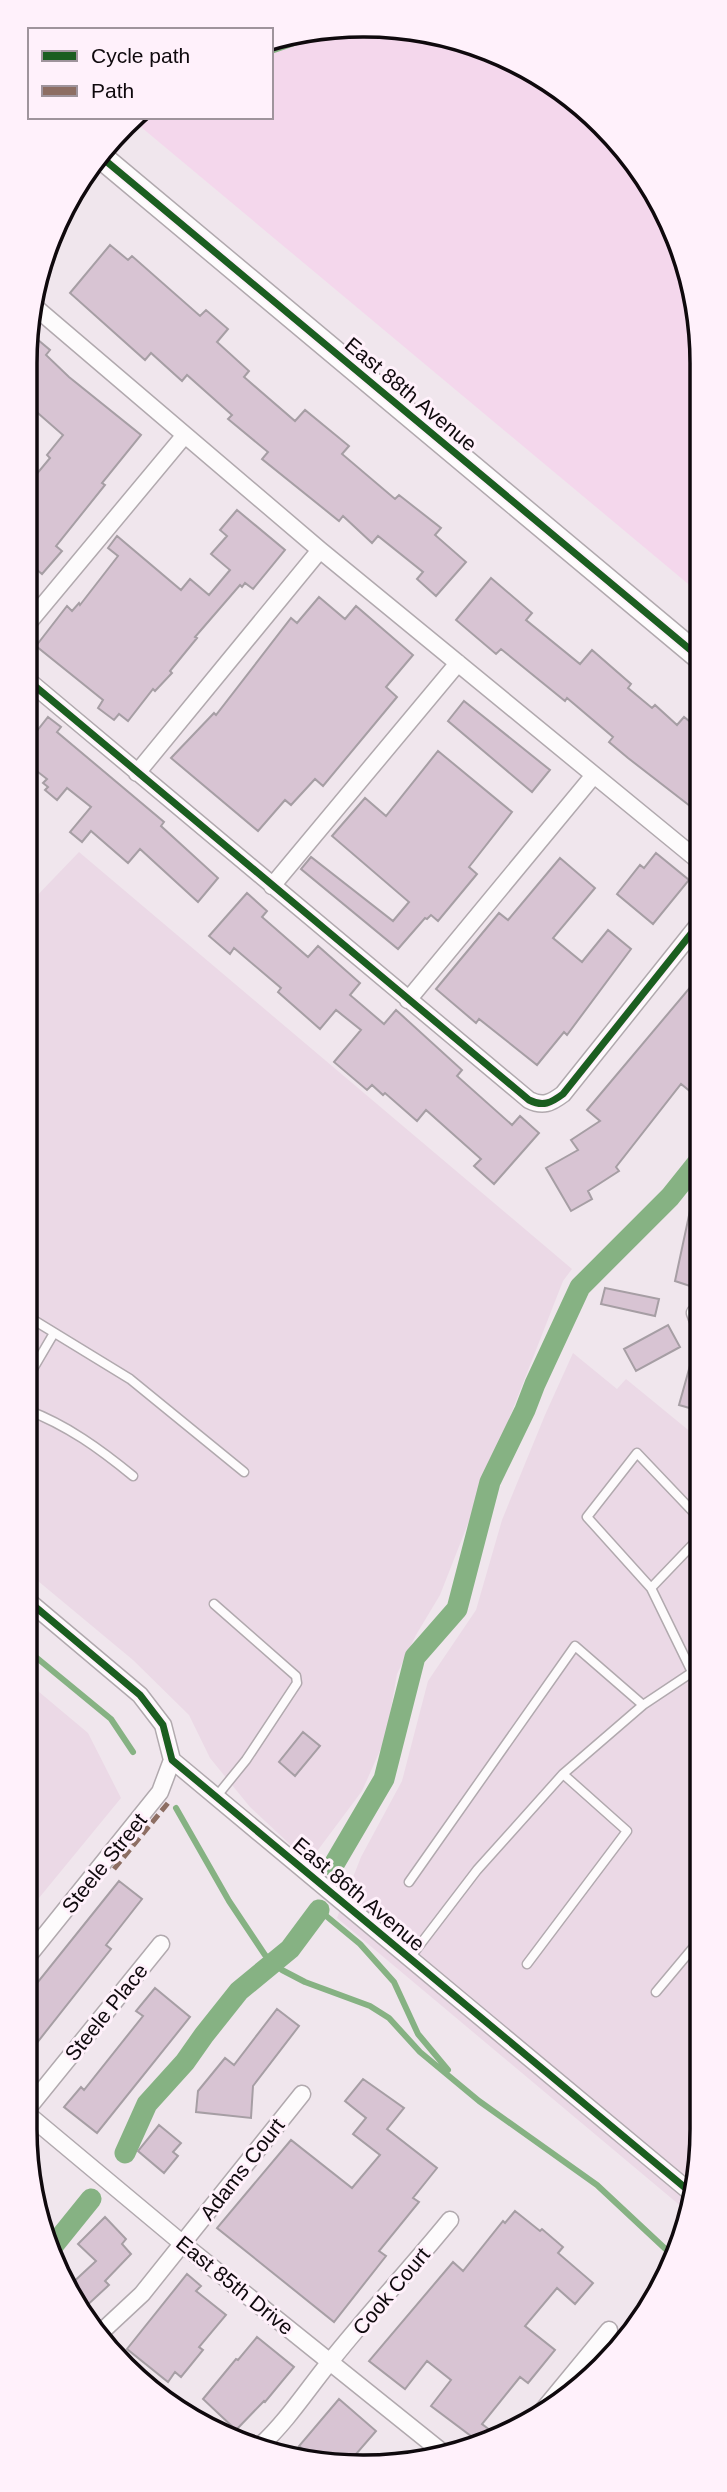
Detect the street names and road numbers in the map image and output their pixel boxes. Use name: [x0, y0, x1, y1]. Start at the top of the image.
street label: East 88th Avenue: [341, 332, 481, 456]
street label: Steele Street: [57, 1808, 151, 1917]
street label: East 86th Avenue: [289, 1832, 429, 1956]
street label: Steele Place: [60, 1959, 152, 2065]
street label: Adams Court: [195, 2114, 289, 2224]
street label: East 85th Drive: [172, 2231, 298, 2339]
street label: Cook Court: [348, 2243, 434, 2339]

